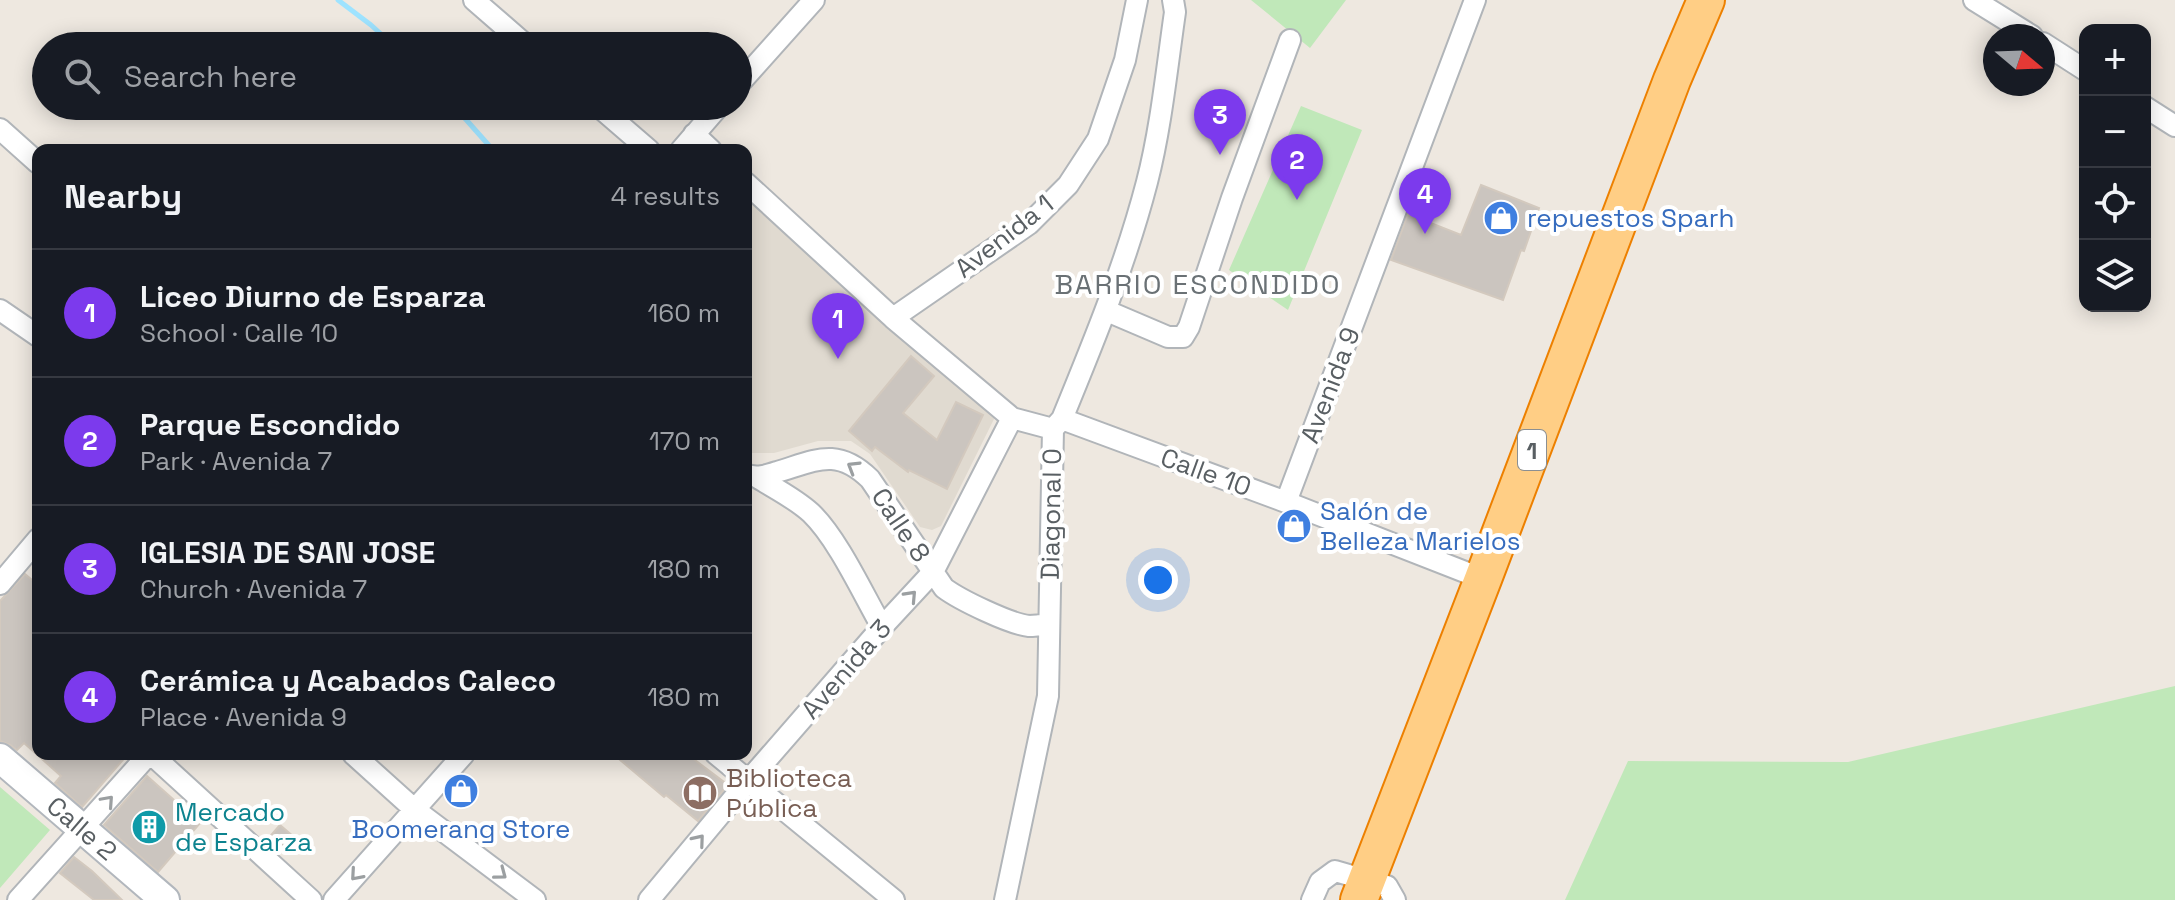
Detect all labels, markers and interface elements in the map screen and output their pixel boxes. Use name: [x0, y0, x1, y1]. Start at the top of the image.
north arrow: [1983, 24, 2055, 96]
map controls: [2079, 24, 2151, 312]
button: +: [2079, 24, 2151, 96]
search box: [32, 32, 752, 120]
icon: search: [60, 54, 104, 98]
text: Search here: [124, 57, 297, 96]
pin: 3: [1194, 89, 1246, 155]
button: −: [2079, 96, 2151, 168]
pin: 2: [1271, 134, 1323, 200]
pin: 4: [1399, 168, 1451, 234]
button: locate: [2079, 168, 2151, 240]
text: Nearby: [64, 175, 182, 218]
text: 4 results: [611, 179, 720, 213]
street label: Avenida 1: [948, 187, 1060, 285]
shop icon: repuestos Sparh: [1482, 199, 1520, 237]
place label: repuestos Sparh: [1527, 201, 1734, 235]
button: layers: [2079, 240, 2151, 312]
district label: BARRIO ESCONDIDO: [1054, 266, 1342, 302]
text: Liceo Diurno de Esparza: [140, 277, 486, 316]
pin: 1: [812, 293, 864, 359]
text: 1: [84, 296, 96, 330]
text: 160 m: [648, 296, 720, 330]
text: School · Calle 10: [140, 316, 338, 350]
street label: Avenida 9: [1292, 322, 1368, 448]
text: Parque Escondido: [140, 405, 400, 444]
text: 2: [82, 424, 98, 458]
text: 170 m: [649, 424, 720, 458]
road number: 1: [1518, 430, 1546, 470]
street label: Calle 10: [1156, 440, 1256, 504]
text: Park · Avenida 7: [140, 444, 332, 478]
street label: Diagonal 0: [1033, 448, 1069, 580]
one-way arrow: [847, 461, 862, 477]
street label: Calle 8: [864, 481, 938, 569]
place label: Salón de Belleza Marielos: [1320, 494, 1521, 558]
shop icon: Salón de Belleza Marielos: [1275, 507, 1313, 545]
text: IGLESIA DE SAN JOSE: [140, 533, 435, 572]
text: 3: [82, 552, 98, 586]
text: 180 m: [647, 552, 720, 586]
your location: [1138, 560, 1178, 600]
text: Church · Avenida 7: [140, 572, 367, 606]
one-way arrow: [901, 591, 916, 605]
street label: Avenida 3: [793, 612, 899, 726]
text: Cerámica y Acabados Caleco: [140, 661, 556, 700]
text: 4: [82, 680, 98, 714]
text: 180 m: [647, 680, 720, 714]
text: Place · Avenida 9: [140, 700, 347, 734]
place label: Biblioteca Pública: [726, 761, 852, 825]
shop icon: Boomerang Store: [442, 772, 480, 810]
library icon: Biblioteca Pública: [681, 774, 719, 812]
street label: Calle 2: [40, 789, 124, 868]
one-way arrow: [98, 795, 112, 810]
place label: Mercado de Esparza: [175, 795, 312, 859]
building icon: Mercado de Esparza: [130, 808, 168, 846]
place label: Boomerang Store: [352, 812, 570, 846]
one-way arrow: [689, 835, 703, 850]
one-way arrow: [492, 864, 506, 878]
one-way arrow: [351, 865, 366, 880]

